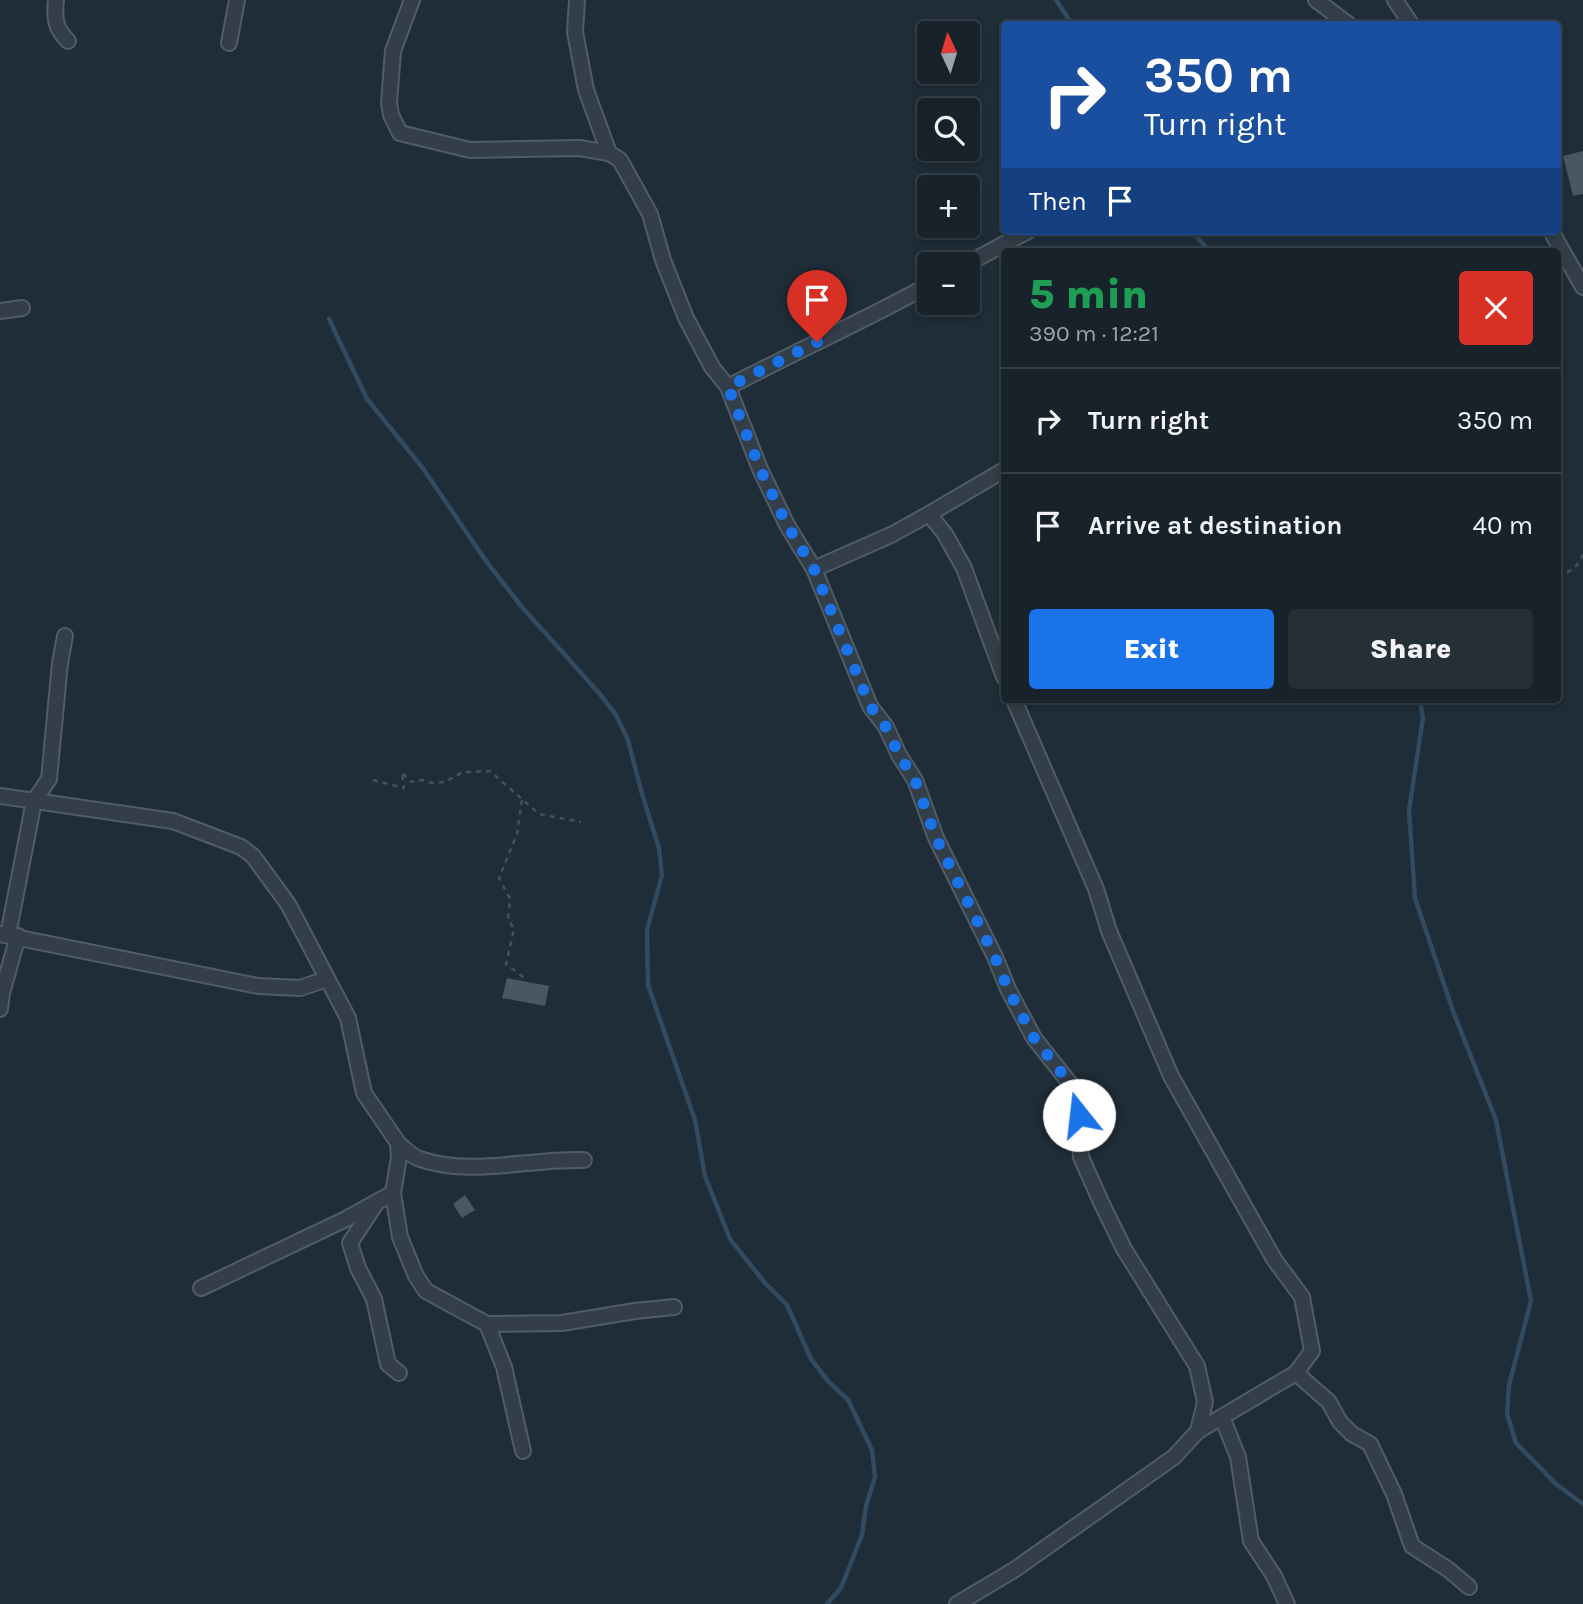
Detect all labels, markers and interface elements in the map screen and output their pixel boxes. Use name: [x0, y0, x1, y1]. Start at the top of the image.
north arrow: [917, 21, 980, 84]
map controls: [917, 21, 980, 315]
text: 350 m: [1144, 47, 1293, 104]
icon: right: [1029, 49, 1120, 140]
button: search: [917, 98, 980, 161]
text: Turn right: [1144, 106, 1286, 143]
button: +: [917, 175, 980, 238]
icon: arrive: [1101, 182, 1139, 220]
text: Then: [1029, 186, 1087, 217]
button: −: [917, 252, 980, 315]
text: 5 min: [1029, 269, 1148, 319]
pin: [787, 270, 847, 342]
button: close: [1459, 271, 1533, 345]
icon: arrive: [798, 281, 836, 319]
text: 390 m · 12:21: [1029, 320, 1159, 347]
icon: right: [1029, 402, 1067, 440]
text: Turn right: [1088, 405, 1209, 436]
text: 350 m: [1457, 405, 1533, 436]
icon: arrive: [1029, 507, 1067, 545]
text: Arrive at destination: [1088, 510, 1342, 541]
text: 40 m: [1473, 510, 1533, 541]
button: Exit: [1029, 609, 1274, 689]
button: Share: [1288, 609, 1533, 689]
position arrow: [1042, 1078, 1116, 1152]

